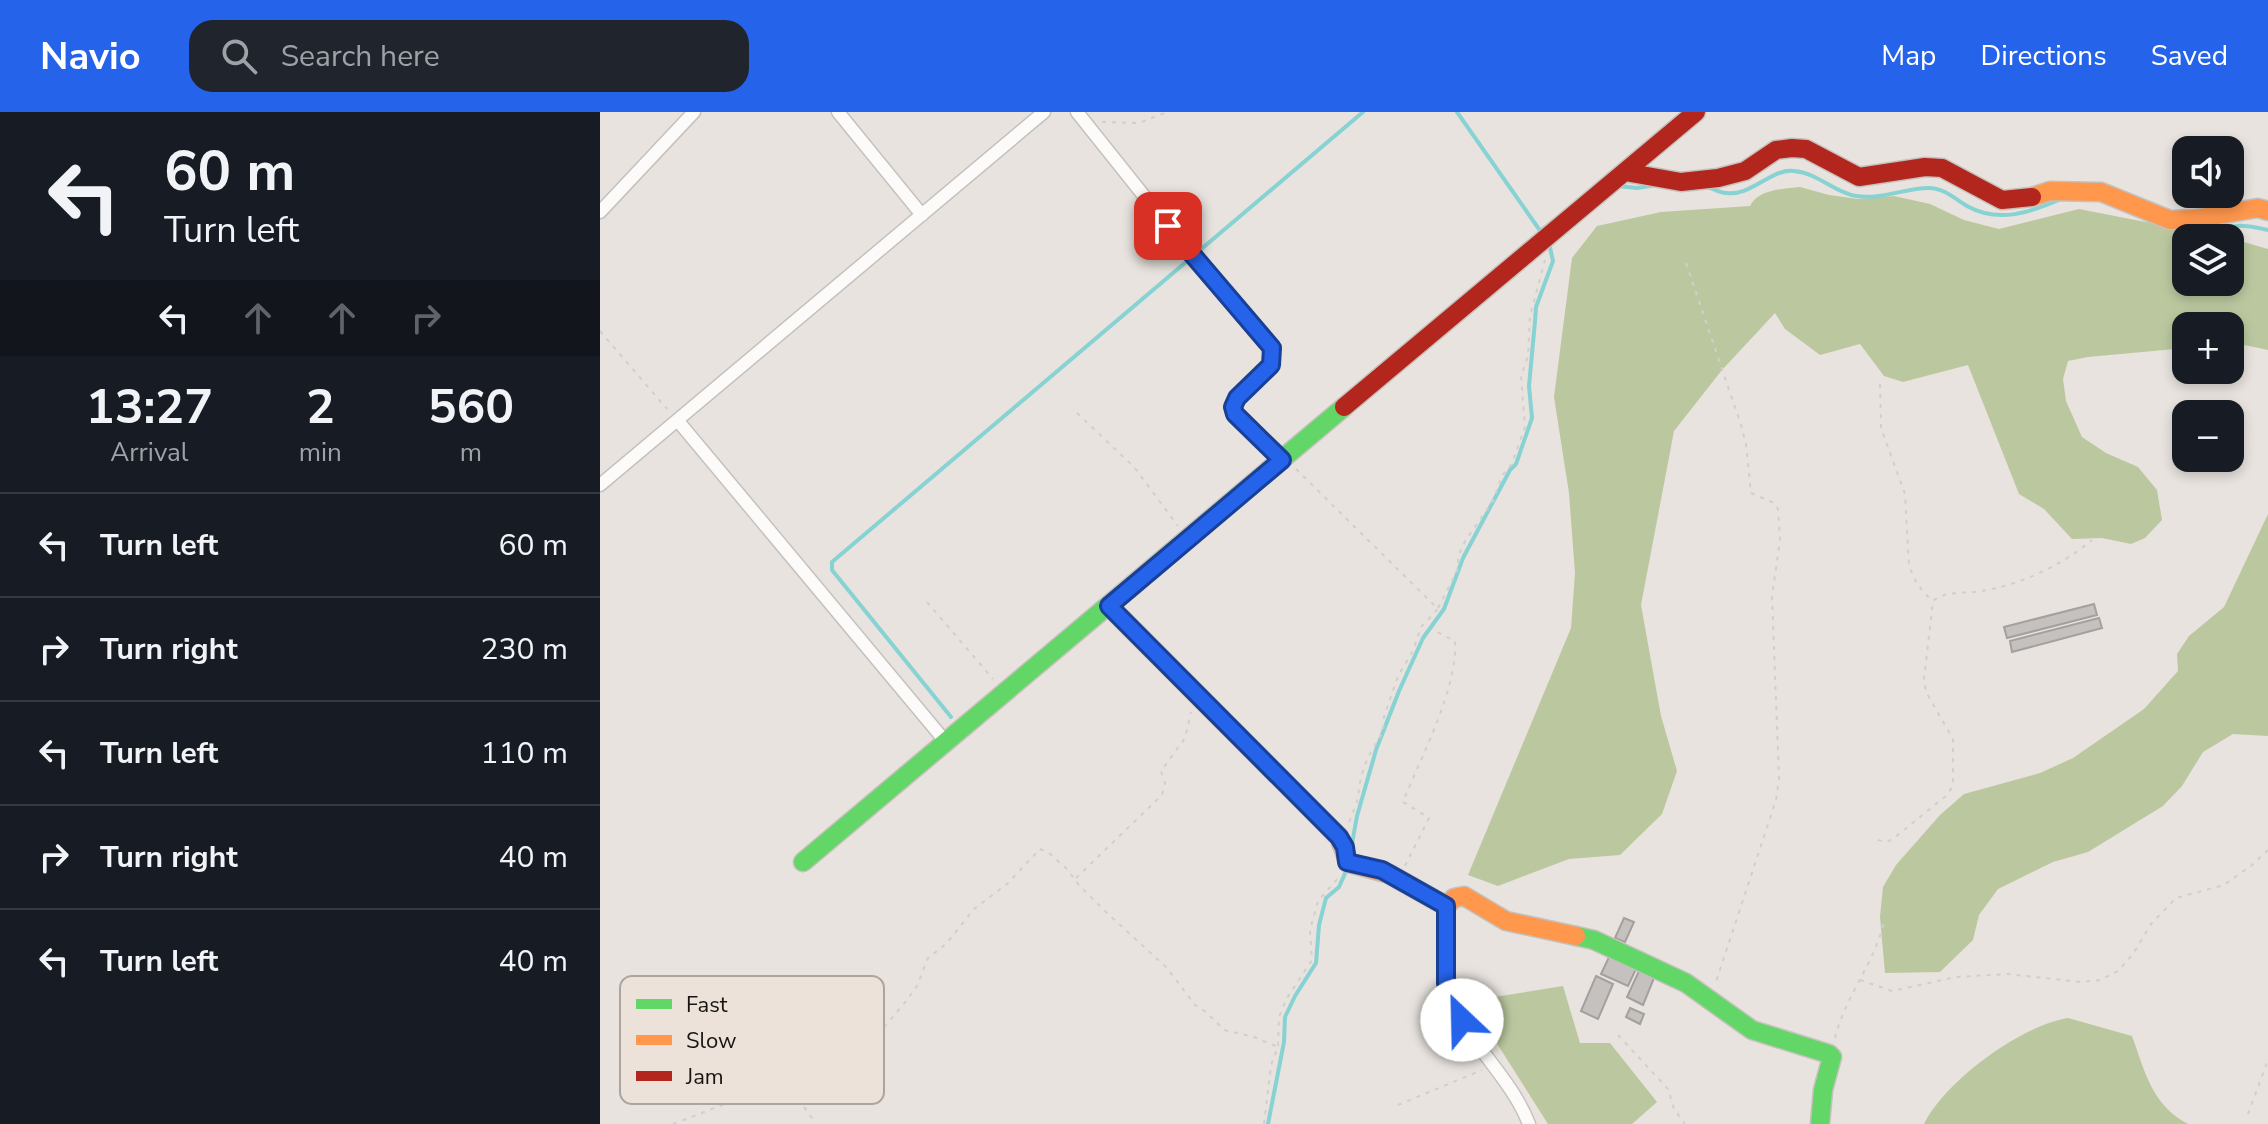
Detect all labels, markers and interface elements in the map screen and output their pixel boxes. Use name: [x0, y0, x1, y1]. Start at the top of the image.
search box: [189, 20, 749, 92]
text: Navio: [40, 31, 141, 82]
icon: search: [217, 34, 261, 78]
text: Search here: [281, 36, 440, 77]
text: Map: [1881, 37, 1936, 75]
text: Directions: [1980, 37, 2107, 75]
text: Saved: [2151, 37, 2228, 75]
text: 60 m: [164, 133, 295, 210]
map controls: [2172, 136, 2244, 472]
button: sound: [2172, 136, 2244, 208]
icon: left: [32, 144, 136, 248]
pin: [1134, 192, 1202, 260]
icon: arrive: [1146, 204, 1190, 248]
text: Turn left: [164, 206, 299, 255]
button: layers: [2172, 224, 2244, 296]
icon: left: [152, 296, 196, 340]
icon: ahead: [236, 296, 280, 340]
icon: ahead: [320, 296, 364, 340]
icon: right: [404, 296, 448, 340]
button: +: [2172, 312, 2244, 384]
text: 13:27: [86, 374, 213, 440]
text: 2: [306, 374, 335, 440]
text: 560: [428, 374, 514, 440]
button: −: [2172, 400, 2244, 472]
text: Arrival: [110, 435, 189, 470]
text: min: [299, 435, 342, 470]
text: m: [460, 435, 482, 470]
icon: left: [32, 523, 76, 567]
text: Turn left: [100, 525, 218, 566]
text: 60 m: [499, 525, 568, 566]
icon: right: [32, 627, 76, 671]
text: Turn right: [100, 629, 238, 670]
text: 230 m: [481, 629, 568, 670]
icon: left: [32, 731, 76, 775]
text: Turn left: [100, 733, 218, 774]
text: 110 m: [481, 733, 568, 774]
icon: right: [32, 835, 76, 879]
text: Turn right: [100, 837, 238, 878]
text: 40 m: [499, 837, 568, 878]
icon: left: [32, 939, 76, 983]
text: Turn left: [100, 941, 218, 982]
text: 40 m: [499, 941, 568, 982]
legend: [620, 976, 884, 1104]
position arrow: [1420, 978, 1504, 1062]
text: Fast: [686, 990, 728, 1020]
text: Slow: [686, 1026, 737, 1056]
text: Jam: [685, 1062, 724, 1092]

